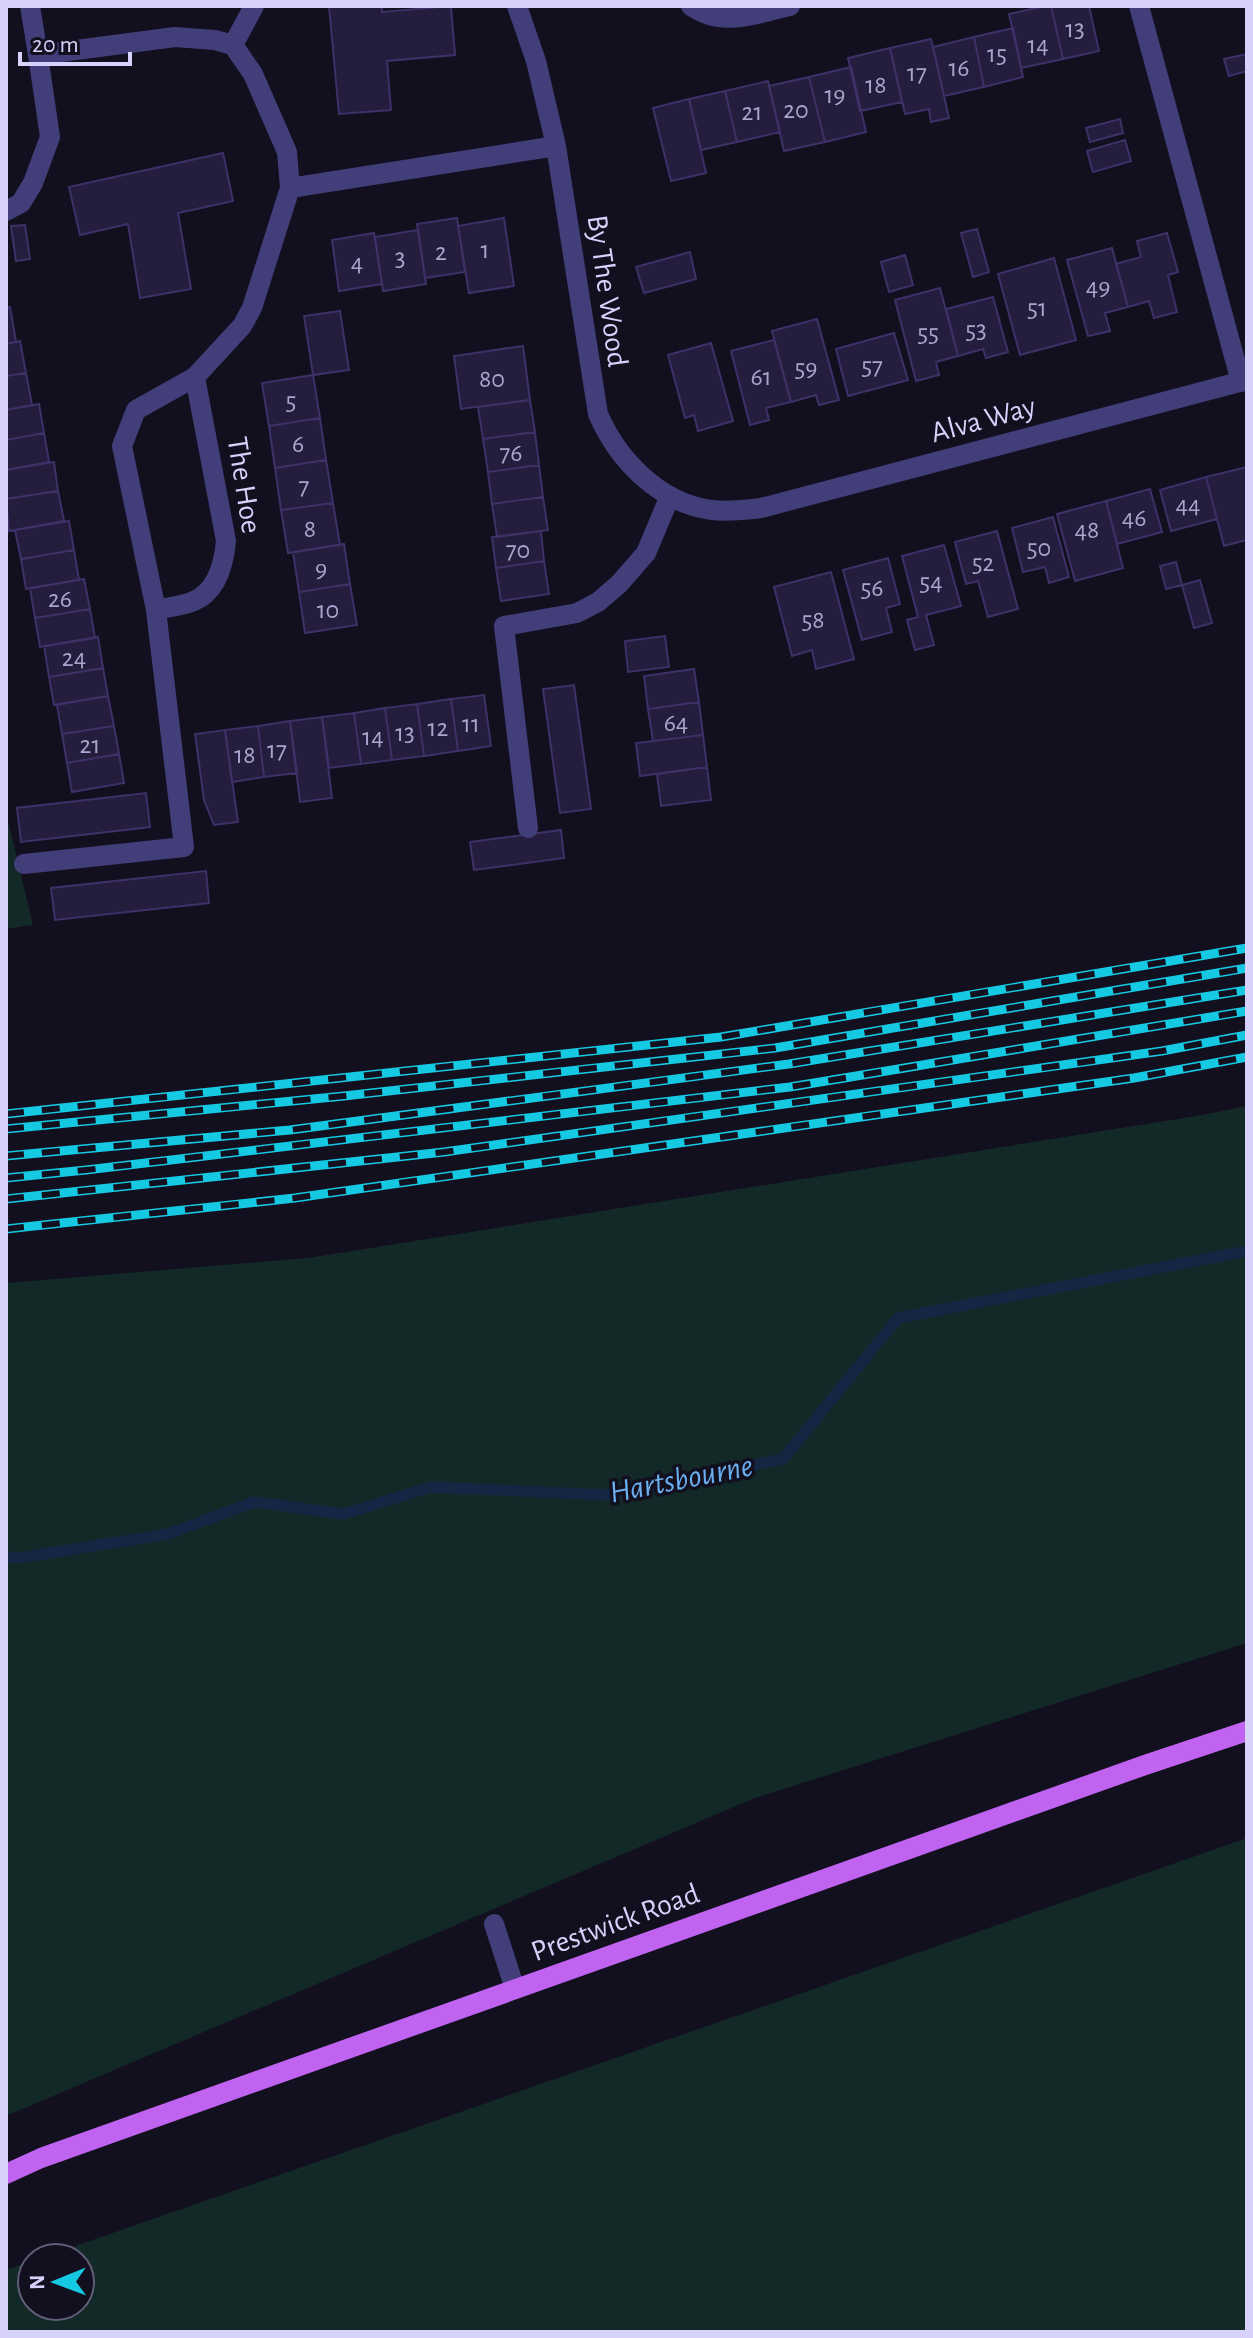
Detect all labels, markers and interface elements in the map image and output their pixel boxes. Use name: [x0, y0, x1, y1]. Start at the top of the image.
scale bar: [20, 16, 130, 66]
house number: 13: [1065, 16, 1085, 42]
house number: 14: [1027, 32, 1049, 58]
text: 20 m: [32, 33, 79, 57]
house number: 15: [987, 41, 1007, 67]
house number: 16: [948, 55, 970, 81]
house number: 17: [907, 60, 927, 86]
house number: 18: [865, 72, 887, 98]
house number: 19: [824, 82, 846, 108]
house number: 20: [783, 97, 809, 123]
house number: 21: [742, 99, 762, 125]
street label: By The Wood: [582, 213, 633, 369]
house number: 1: [481, 237, 489, 263]
house number: 2: [435, 239, 447, 265]
house number: 3: [395, 245, 405, 271]
house number: 4: [351, 250, 363, 276]
house number: 49: [1086, 274, 1110, 300]
house number: 51: [1027, 295, 1047, 321]
house number: 53: [965, 317, 987, 343]
house number: 55: [917, 320, 939, 346]
house number: 57: [861, 353, 883, 379]
house number: 59: [794, 355, 818, 381]
house number: 61: [750, 364, 772, 390]
house number: 80: [479, 366, 505, 392]
house number: 5: [286, 388, 296, 414]
street label: Alva Way: [928, 392, 1039, 448]
house number: 6: [292, 431, 304, 457]
street label: The Hoe: [222, 435, 266, 536]
house number: 76: [499, 440, 523, 466]
house number: 7: [299, 473, 310, 499]
house number: 44: [1175, 492, 1201, 518]
house number: 46: [1122, 505, 1146, 531]
house number: 8: [304, 516, 316, 542]
house number: 48: [1075, 517, 1099, 543]
house number: 50: [1027, 535, 1051, 561]
house number: 70: [506, 537, 530, 563]
house number: 52: [972, 550, 995, 576]
house number: 9: [315, 556, 327, 582]
house number: 54: [919, 569, 943, 595]
house number: 56: [860, 575, 884, 601]
house number: 26: [48, 586, 72, 612]
house number: 10: [317, 597, 339, 623]
house number: 58: [801, 607, 825, 633]
house number: 24: [62, 645, 86, 671]
house number: 64: [664, 710, 688, 736]
house number: 11: [462, 711, 480, 737]
house number: 12: [428, 715, 449, 741]
house number: 13: [395, 720, 415, 746]
house number: 14: [362, 724, 384, 750]
house number: 21: [80, 732, 100, 758]
house number: 17: [267, 737, 287, 763]
house number: 18: [234, 742, 256, 768]
water label: Hartsbourne: [607, 1449, 756, 1509]
street label: Prestwick Road: [527, 1879, 703, 1967]
north arrow: [16, 2242, 96, 2322]
text: N: [26, 2274, 48, 2290]

